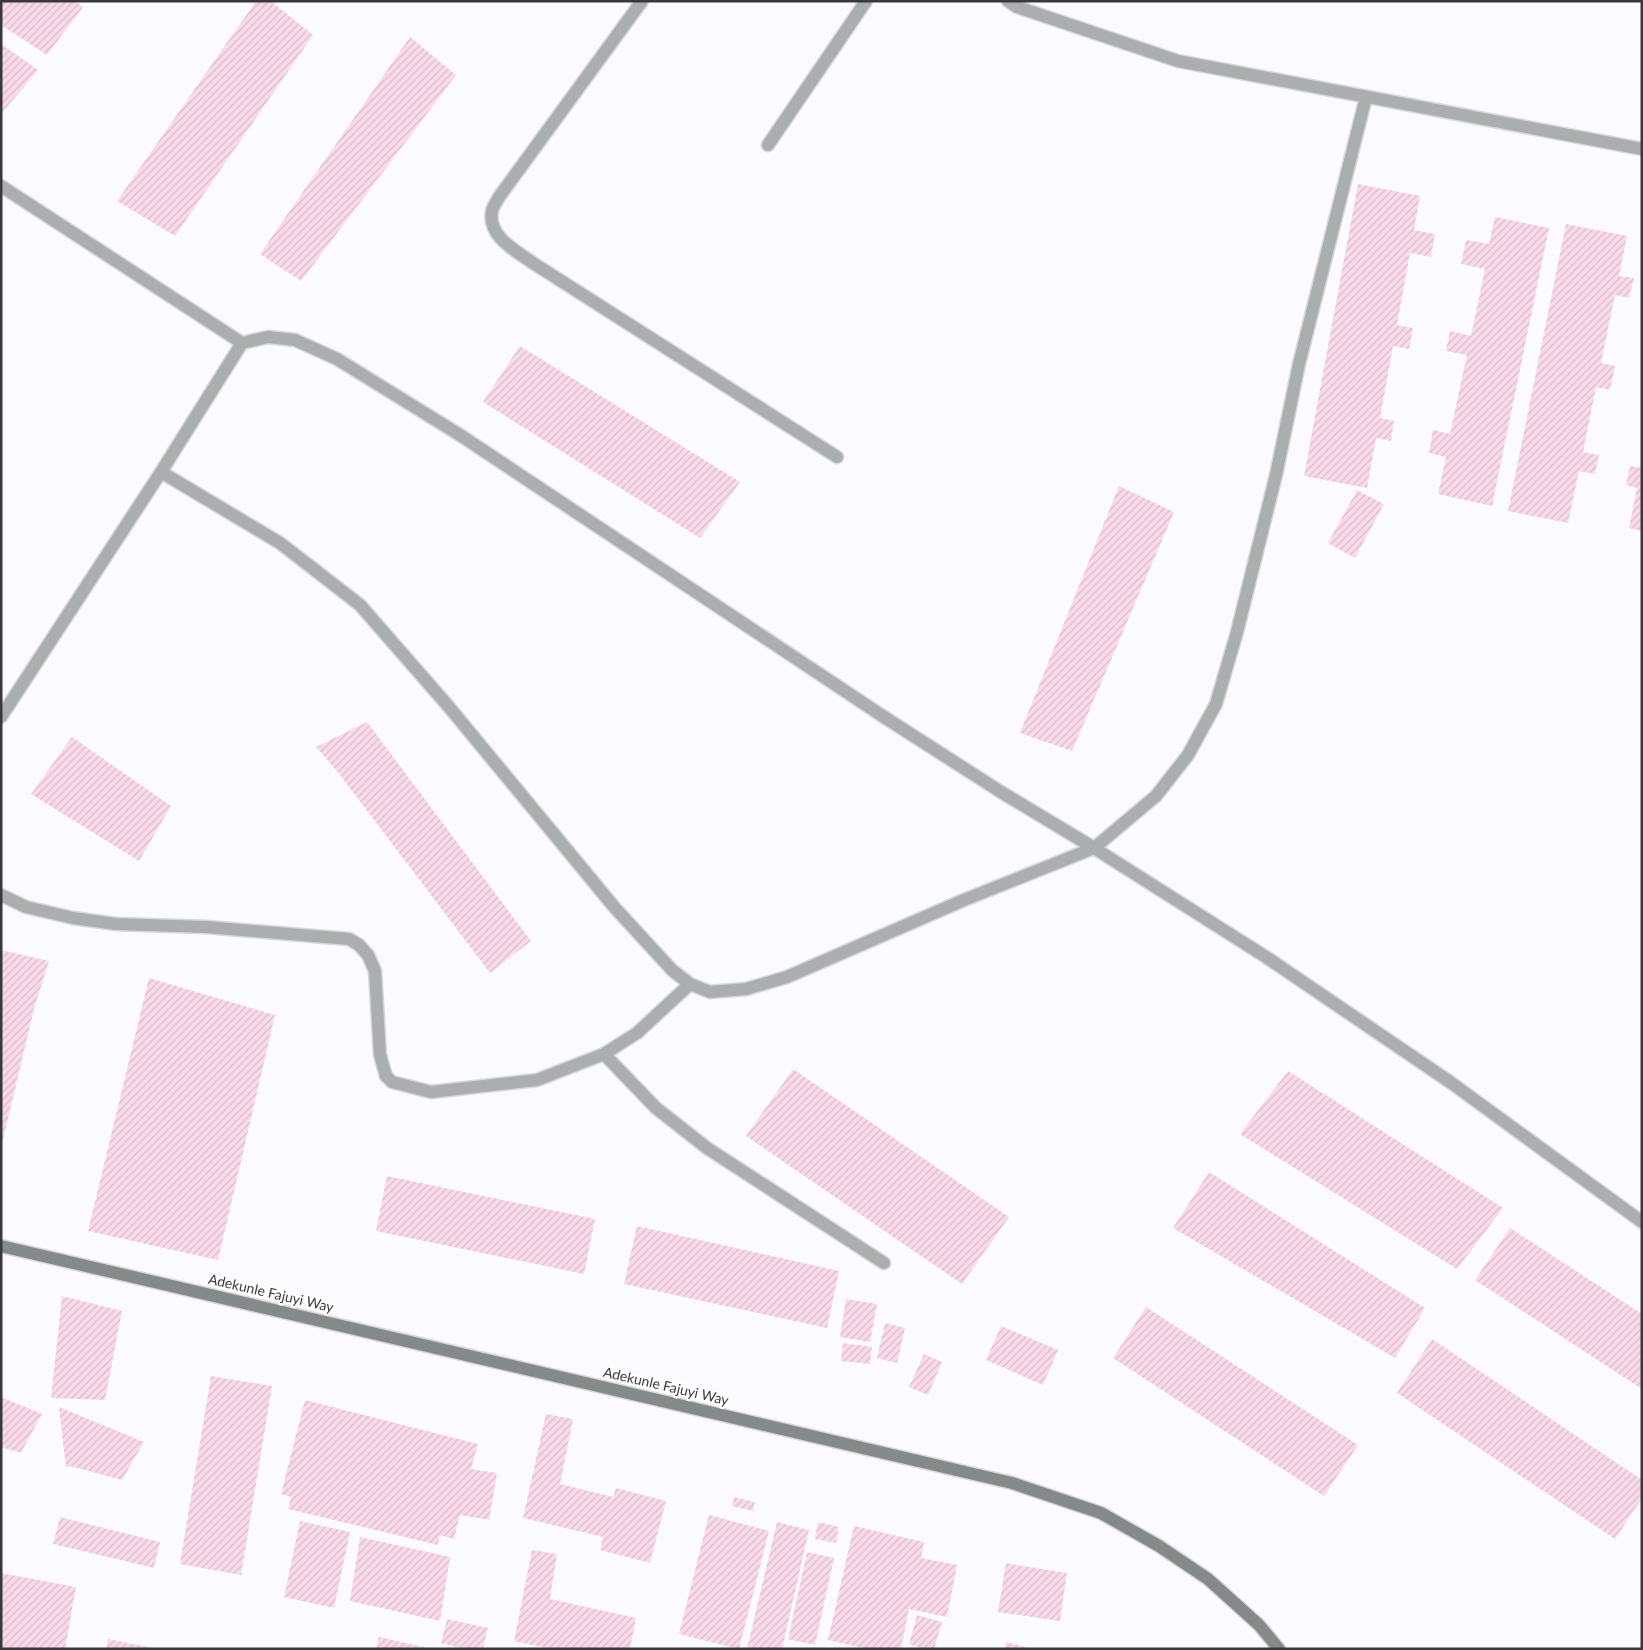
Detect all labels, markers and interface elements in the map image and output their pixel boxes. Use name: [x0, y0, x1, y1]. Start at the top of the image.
street label: Adekunle Fajuyi Way: [207, 1270, 336, 1315]
street label: Adekunle Fajuyi Way: [602, 1363, 731, 1408]

